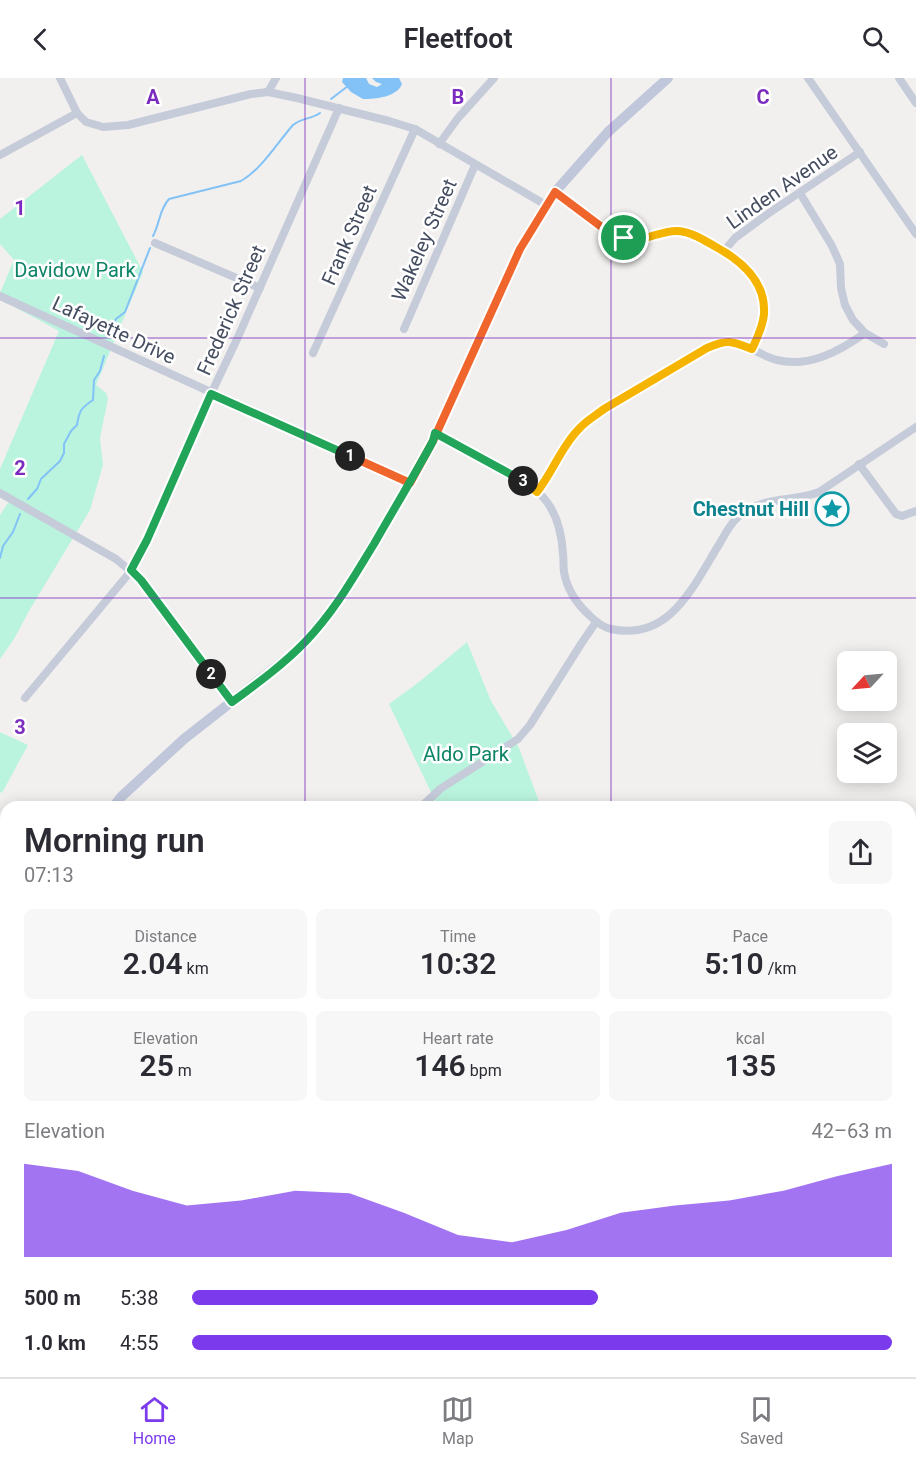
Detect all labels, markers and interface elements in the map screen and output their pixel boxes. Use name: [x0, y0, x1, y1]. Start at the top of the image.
icon: back: [24, 23, 57, 56]
text: Fleetfoot: [403, 23, 513, 55]
icon: search: [859, 23, 892, 56]
text: A: [146, 85, 160, 109]
text: B: [452, 85, 464, 109]
text: C: [756, 85, 770, 109]
street label: Linden Avenue: [722, 140, 842, 234]
street label: Wakeley Street: [386, 175, 462, 305]
street label: Frank Street: [316, 181, 382, 289]
text: 1: [14, 196, 26, 220]
pin: [598, 212, 649, 263]
icon: arrive: [607, 221, 640, 254]
street label: Frederick Street: [192, 241, 270, 379]
park label: Davidow Park: [14, 258, 137, 282]
street label: Lafayette Drive: [49, 291, 179, 369]
pin: 1: [335, 441, 365, 471]
text: 1: [345, 446, 355, 465]
text: 2: [14, 456, 26, 480]
pin: 3: [508, 466, 538, 496]
text: 3: [518, 471, 528, 490]
place icon: Chestnut Hill: [814, 491, 850, 527]
place label: Chestnut Hill: [693, 497, 809, 521]
north arrow: [837, 651, 897, 711]
map controls: [837, 651, 897, 783]
pin: 2: [196, 659, 226, 689]
text: 2: [206, 664, 216, 683]
text: 3: [14, 715, 26, 739]
button: layers: [837, 723, 897, 783]
park label: Aldo Park: [423, 742, 510, 766]
text: Morning run: [24, 821, 205, 860]
button: share: [829, 821, 892, 884]
text: 07:13: [24, 863, 74, 887]
text: Distance: [135, 927, 197, 946]
text: Time: [440, 927, 476, 946]
text: Pace: [733, 927, 768, 946]
text: 2.04: [123, 946, 183, 981]
text: 10:32: [420, 946, 496, 981]
text: 5:10: [704, 946, 764, 981]
text: km: [183, 959, 209, 978]
text: /km: [764, 959, 796, 978]
text: Elevation: [133, 1029, 198, 1048]
text: Heart rate: [422, 1029, 494, 1048]
text: kcal: [736, 1029, 765, 1048]
text: 25: [140, 1048, 174, 1083]
text: 146: [414, 1048, 466, 1083]
text: 135: [725, 1048, 776, 1083]
text: m: [174, 1061, 192, 1080]
text: bpm: [466, 1061, 502, 1080]
text: Elevation: [24, 1119, 105, 1143]
text: 42–63 m: [811, 1119, 892, 1143]
text: 500 m: [24, 1286, 81, 1310]
text: 5:38: [120, 1286, 159, 1310]
text: 1.0 km: [24, 1331, 86, 1355]
text: 4:55: [120, 1331, 159, 1355]
tab: Home: [133, 1393, 176, 1448]
tab: Map: [441, 1393, 474, 1448]
tab: Saved: [740, 1393, 783, 1448]

